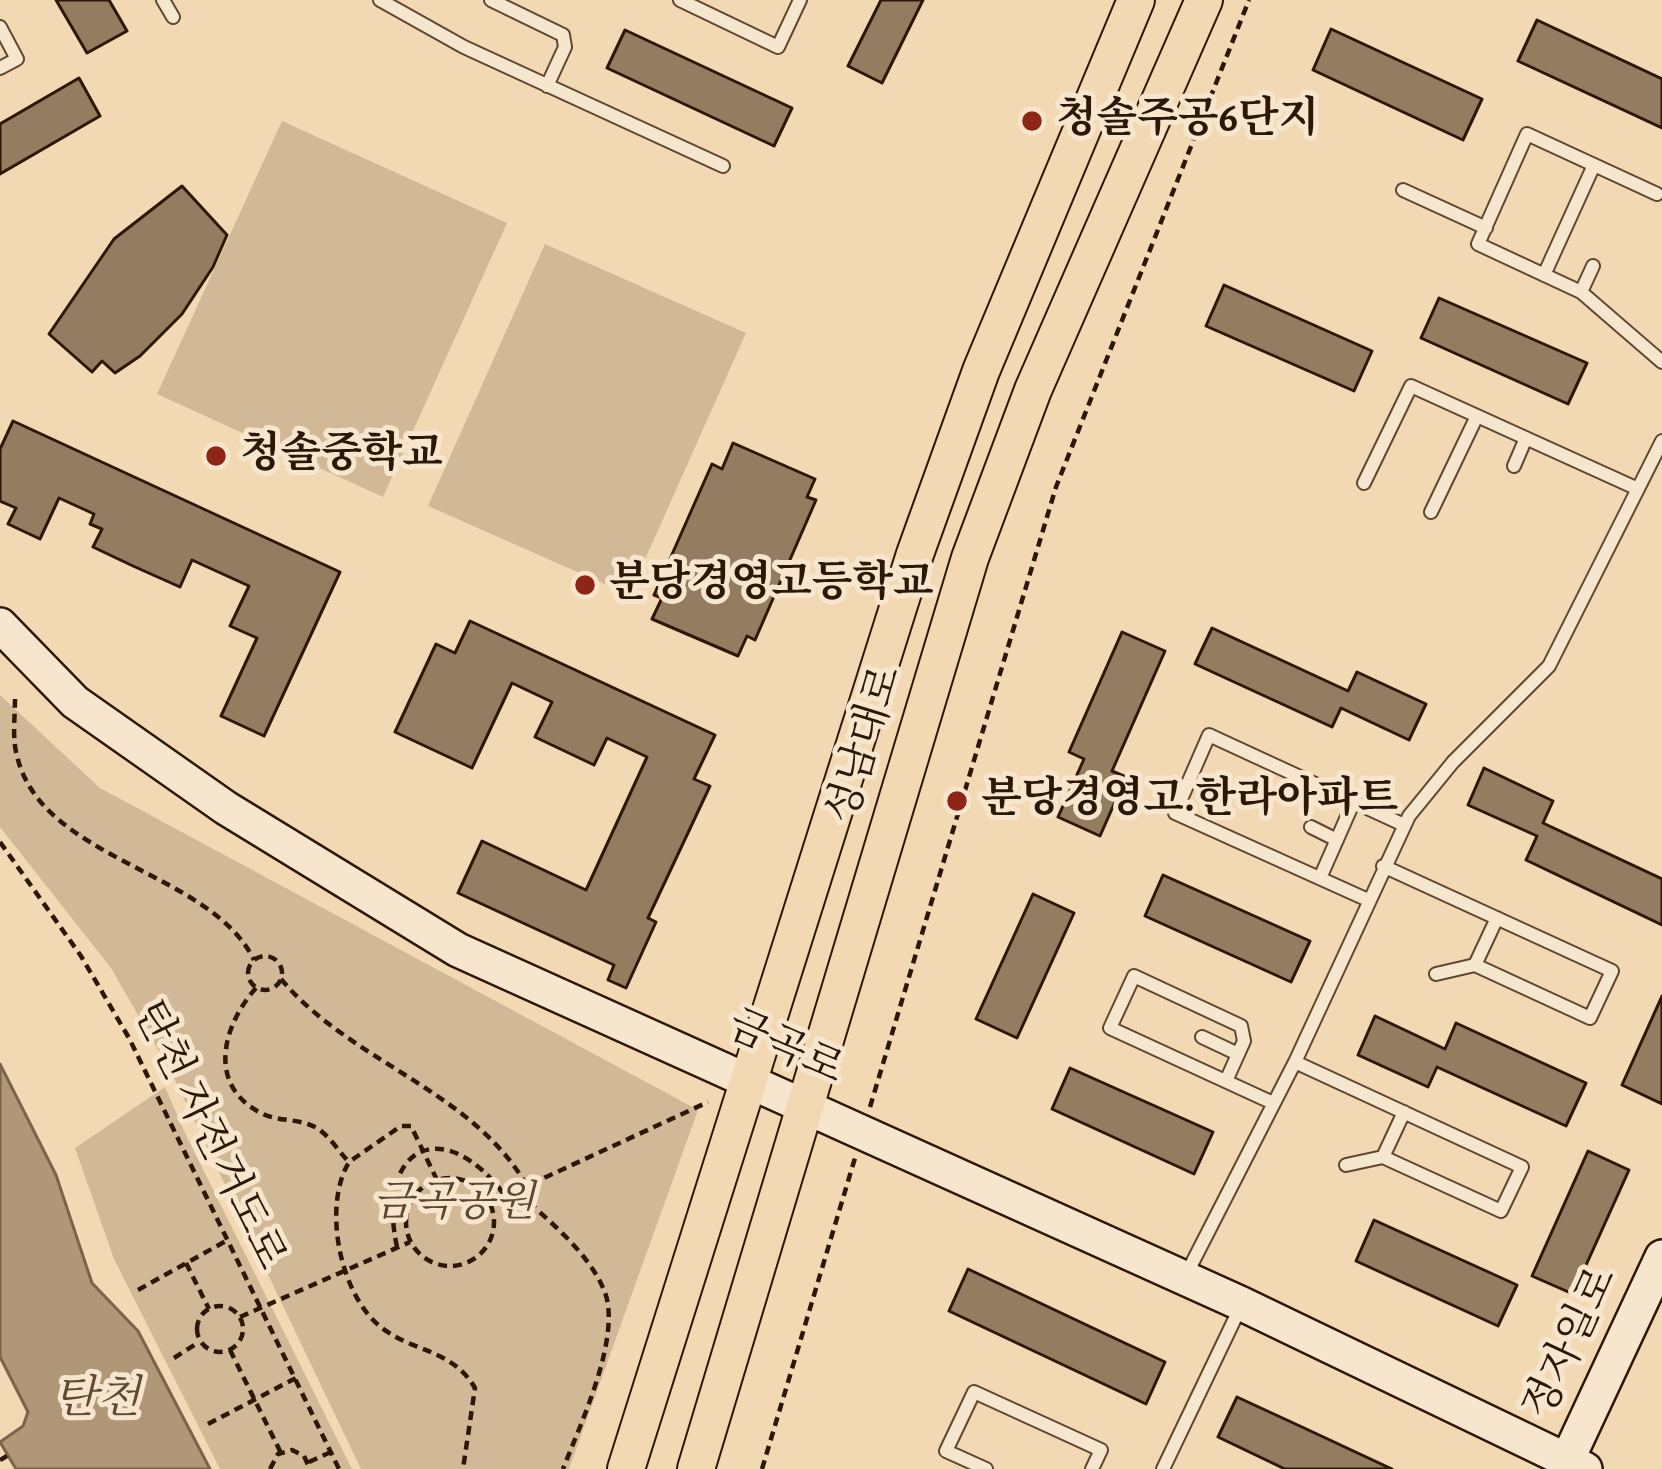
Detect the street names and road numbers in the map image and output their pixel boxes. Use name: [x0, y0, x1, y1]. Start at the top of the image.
street label: 성남대로: [818, 660, 914, 830]
street label: 탄천 자전거도로: [121, 994, 295, 1278]
street label: 금곡로: [719, 1001, 851, 1097]
street label: 정자일로: [1515, 1260, 1629, 1428]

